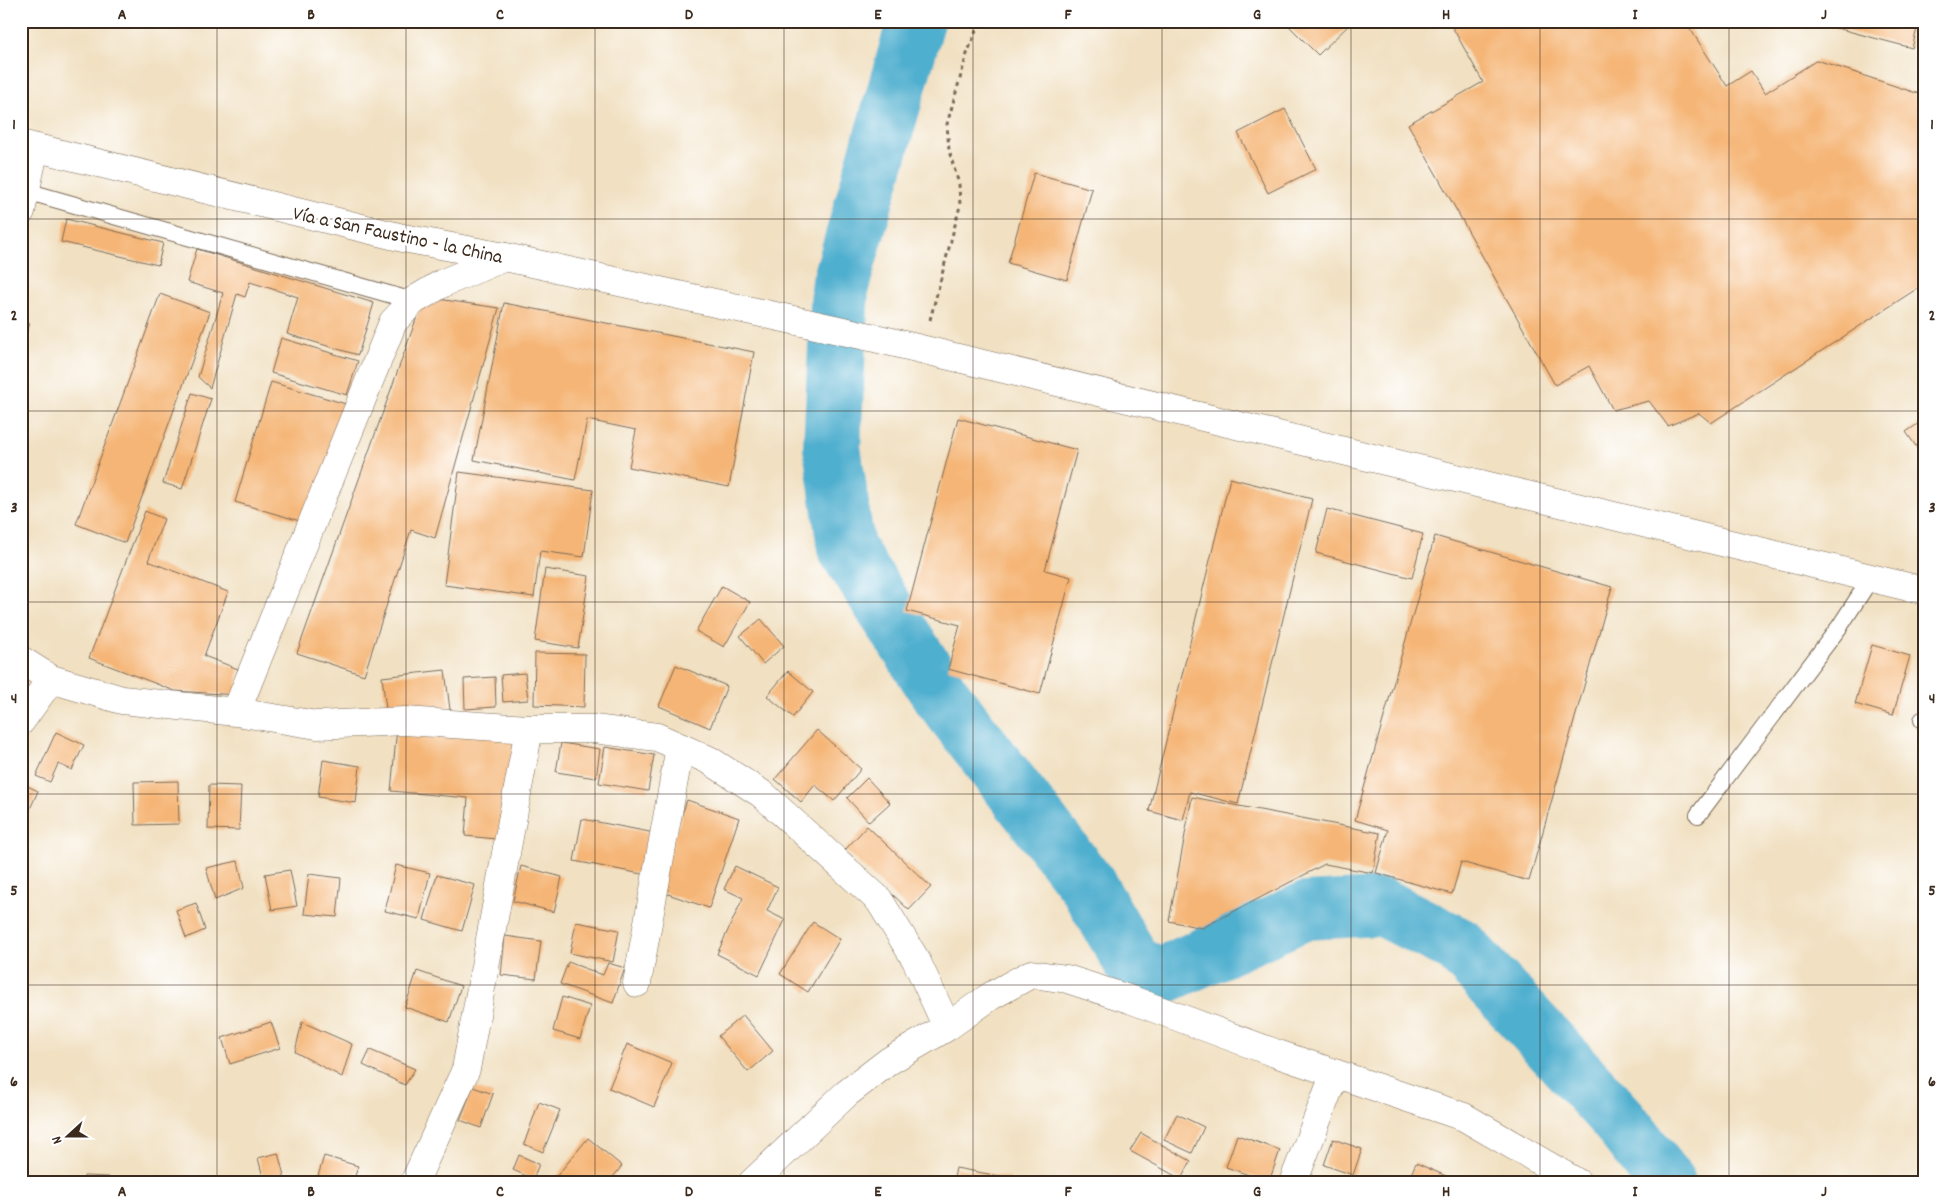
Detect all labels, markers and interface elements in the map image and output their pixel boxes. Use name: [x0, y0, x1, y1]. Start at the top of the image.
text: A: [118, 4, 127, 27]
text: B: [307, 4, 315, 27]
text: C: [496, 4, 504, 27]
text: D: [685, 4, 694, 27]
text: E: [874, 4, 882, 27]
text: F: [1064, 4, 1072, 27]
text: G: [1253, 4, 1261, 27]
text: H: [1442, 4, 1450, 27]
text: I: [1633, 4, 1639, 27]
text: J: [1821, 4, 1827, 27]
text: 1: [12, 114, 16, 137]
text: 1: [1930, 114, 1934, 137]
street label: Vía a San Faustino - la China: [290, 201, 505, 273]
text: 2: [11, 305, 18, 328]
text: 2: [1929, 305, 1936, 328]
text: 3: [10, 497, 18, 520]
text: 3: [1928, 497, 1936, 520]
text: 4: [11, 688, 17, 711]
text: 4: [1929, 688, 1935, 711]
text: 5: [10, 880, 18, 903]
text: 5: [1928, 880, 1936, 903]
text: 6: [10, 1071, 18, 1094]
text: 6: [1928, 1071, 1936, 1094]
north arrow: [42, 1112, 92, 1162]
text: N: [47, 1133, 68, 1147]
text: A: [118, 1181, 127, 1204]
text: B: [307, 1181, 315, 1204]
text: C: [496, 1181, 504, 1204]
text: D: [685, 1181, 694, 1204]
text: E: [874, 1181, 882, 1204]
text: F: [1064, 1181, 1072, 1204]
text: G: [1253, 1181, 1261, 1204]
text: H: [1442, 1181, 1450, 1204]
text: I: [1633, 1181, 1639, 1204]
text: J: [1821, 1181, 1827, 1204]

